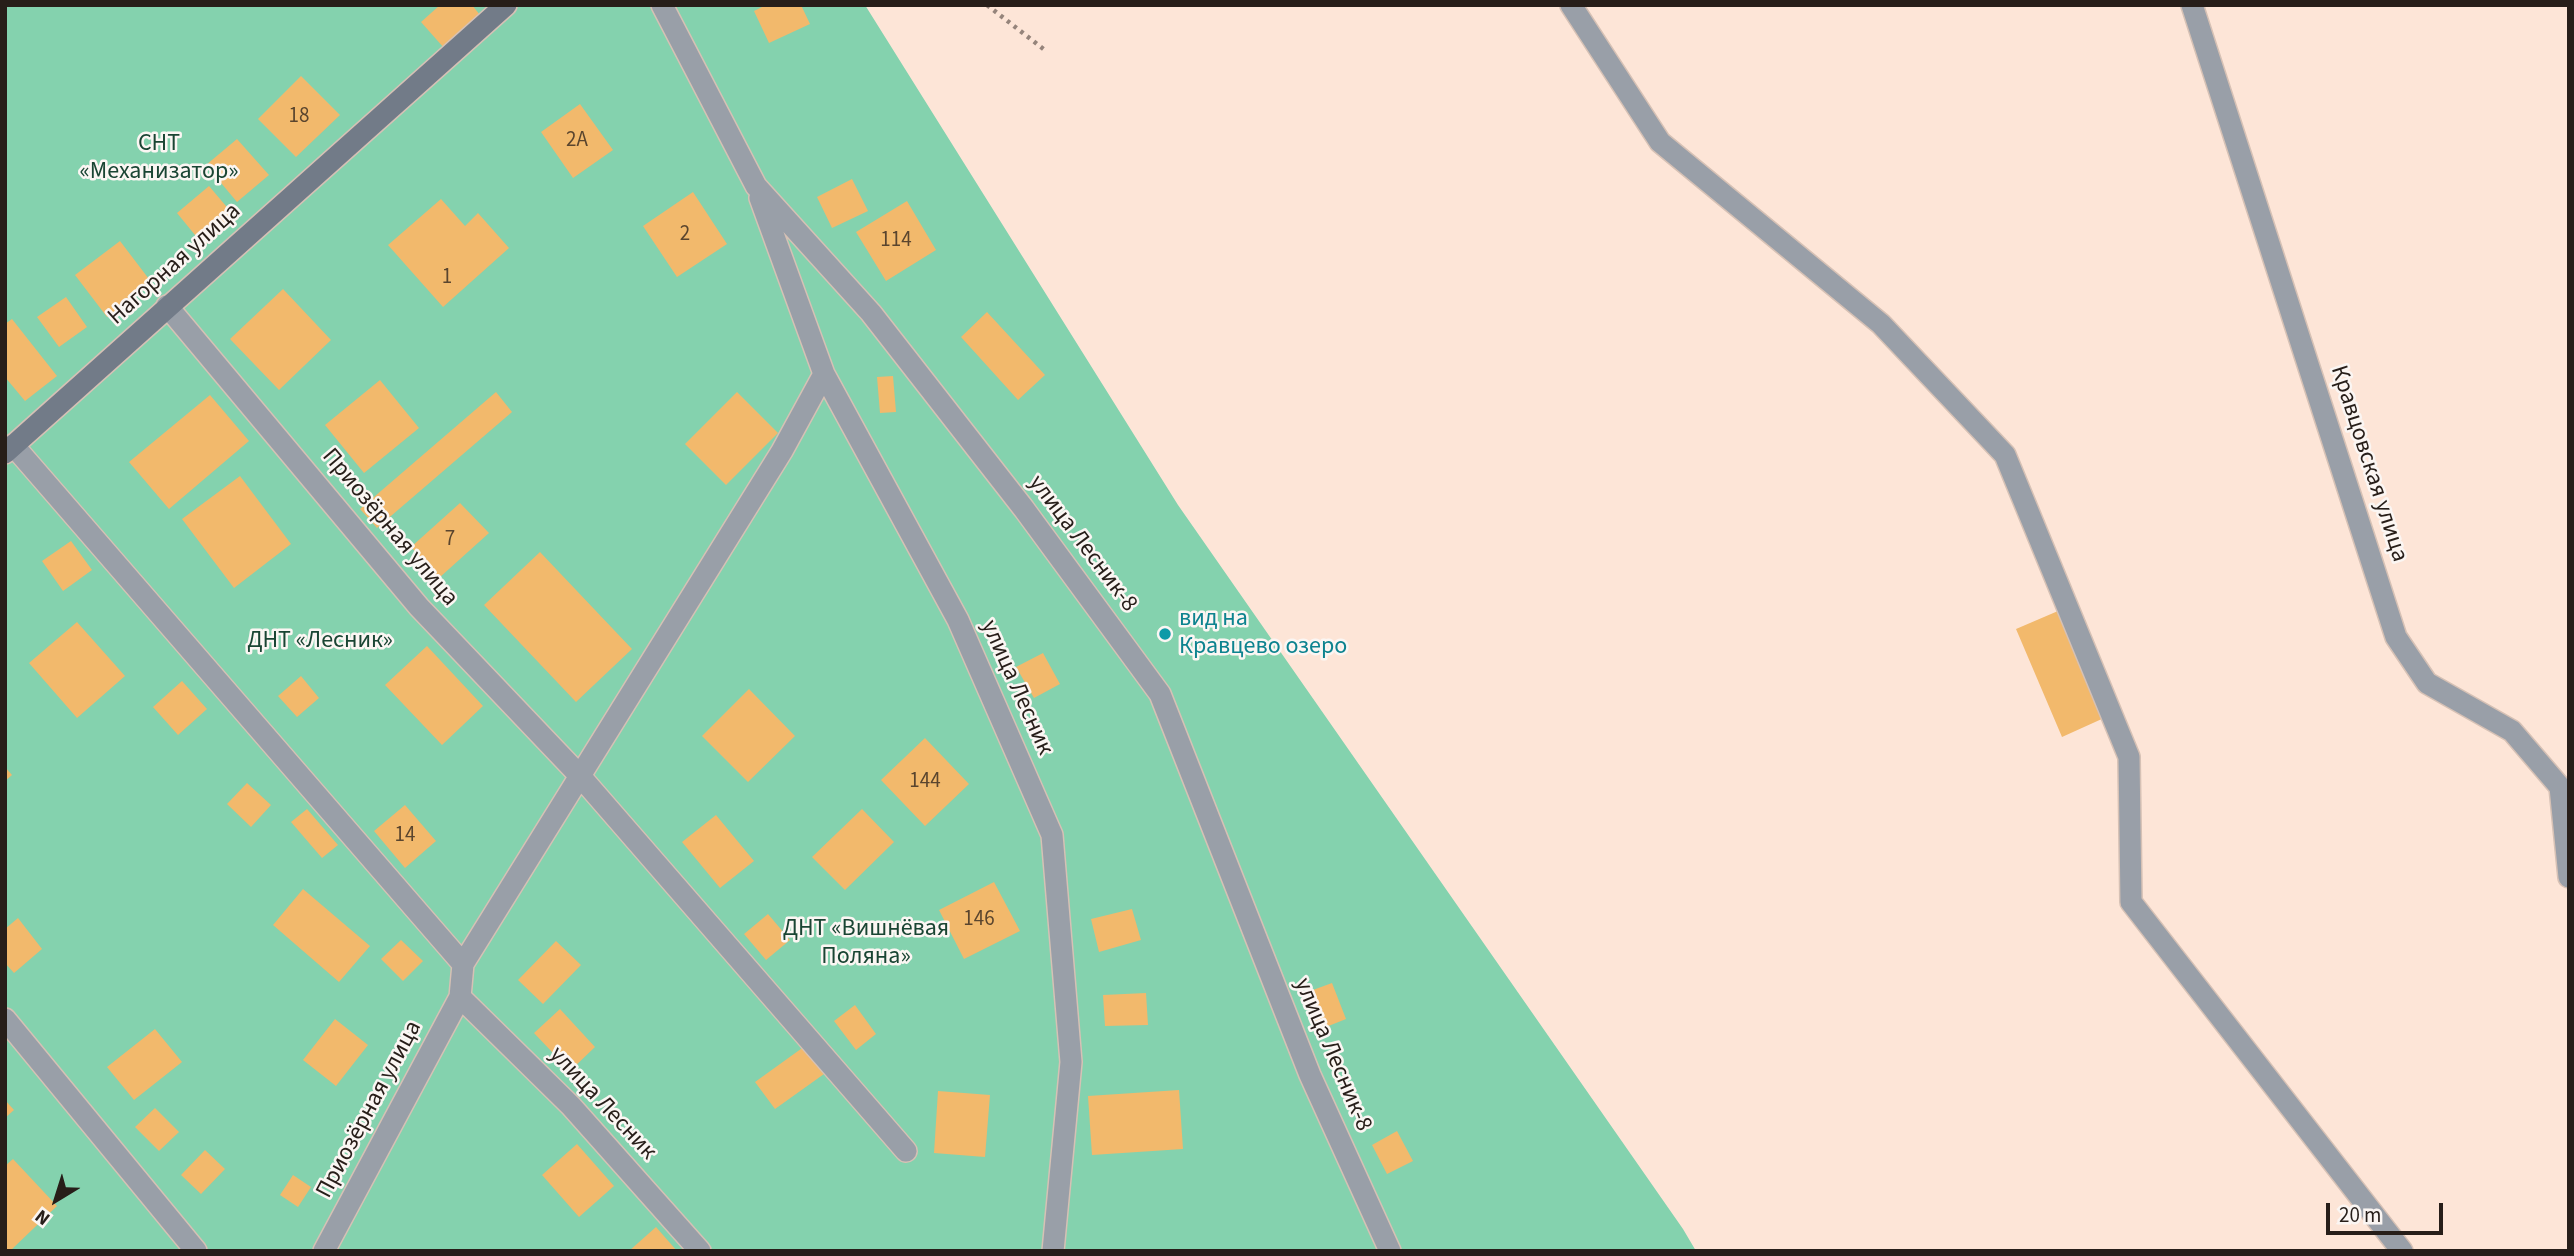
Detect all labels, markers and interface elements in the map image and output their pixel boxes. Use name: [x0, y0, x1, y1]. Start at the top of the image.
house number: 18: [289, 104, 309, 130]
house number: 2А: [566, 128, 588, 154]
park label: СНТ «Механизатор»: [79, 131, 239, 187]
street label: Нагорная улица: [103, 198, 247, 332]
house number: 2: [680, 222, 690, 248]
house number: 114: [880, 228, 912, 254]
house number: 1: [442, 265, 452, 291]
street label: Кравцовская улица: [2323, 362, 2413, 566]
street label: Приозёрная улица: [315, 443, 463, 613]
street label: улица Лесник-8: [1021, 470, 1143, 618]
house number: 7: [445, 527, 455, 553]
place label: вид на Кравцево озеро: [1179, 606, 1347, 662]
street label: улица Лесник: [973, 616, 1059, 760]
marker: вид на Кравцево озеро: [1157, 626, 1173, 642]
park label: ДНТ «Лесник»: [247, 628, 393, 656]
house number: 144: [909, 769, 941, 795]
house number: 14: [395, 823, 415, 849]
house number: 146: [963, 907, 995, 933]
park label: ДНТ «Вишнёвая Поляна»: [783, 916, 949, 972]
street label: улица Лесник-8: [1287, 974, 1377, 1136]
street label: Приозёрная улица: [311, 1016, 429, 1204]
street label: улица Лесник: [542, 1041, 662, 1167]
north arrow: [21, 1165, 91, 1235]
scale bar: [2329, 1190, 2446, 1234]
text: 20 m: [2339, 1200, 2381, 1230]
text: N: [29, 1202, 56, 1231]

